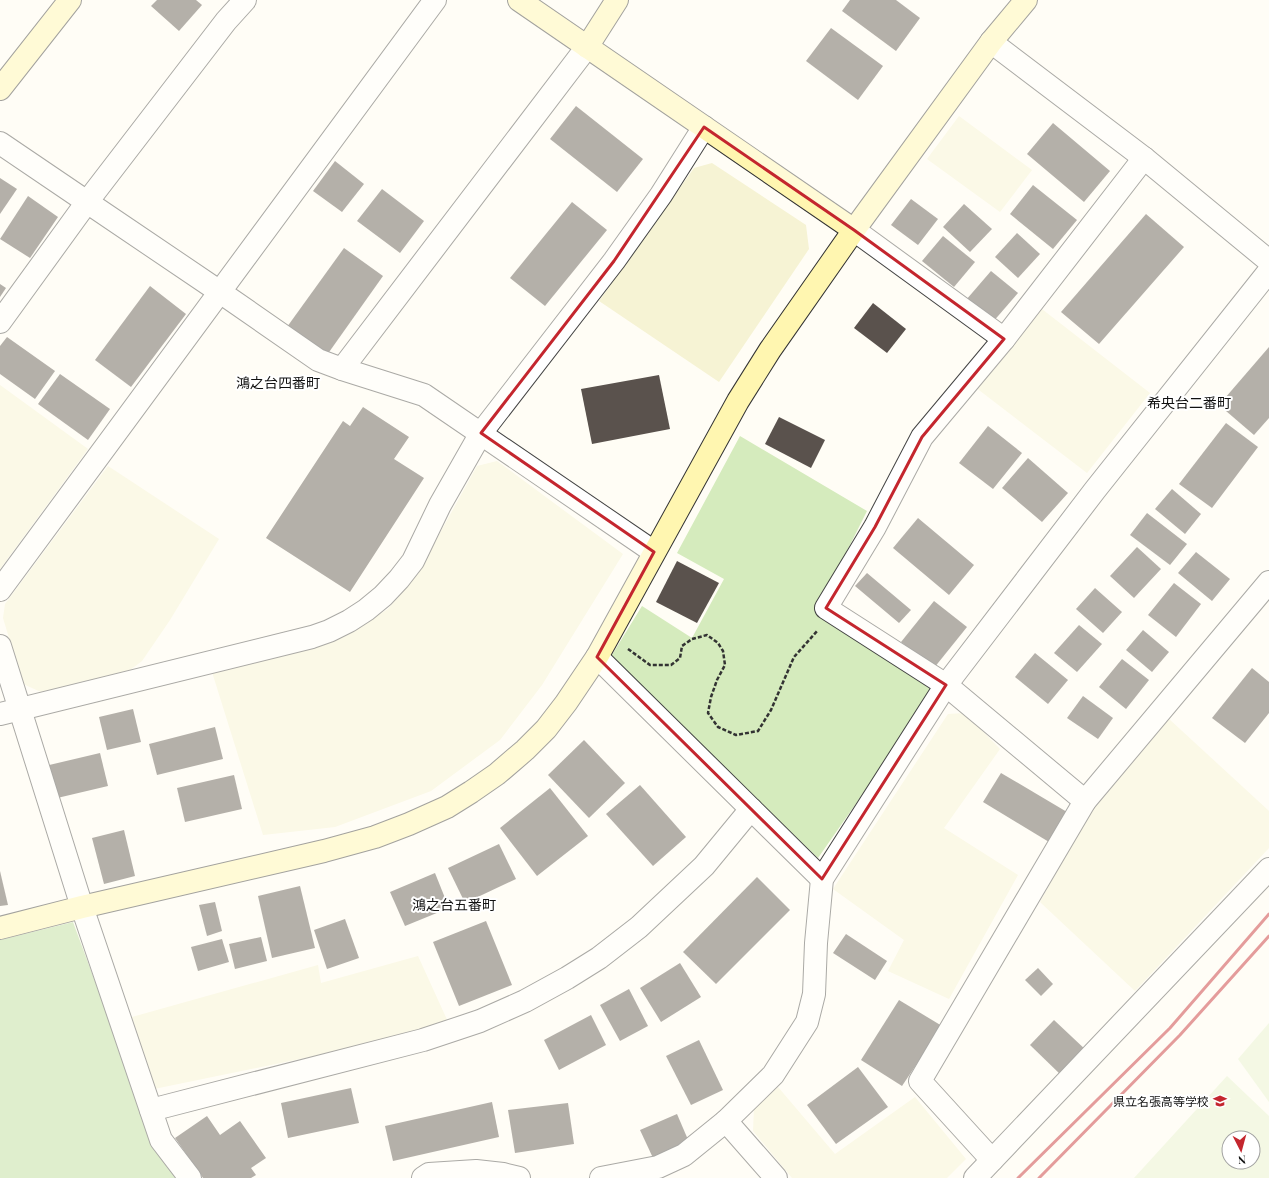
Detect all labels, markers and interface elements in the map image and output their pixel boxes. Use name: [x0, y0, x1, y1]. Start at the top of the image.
district label: 鴻之台四番町: [236, 373, 320, 392]
district label: 希央台二番町: [1147, 393, 1231, 412]
district label: 鴻之台五番町: [412, 895, 496, 914]
place label: 県立名張高等学校: [1113, 1093, 1209, 1109]
school or university icon: 県立名張高等学校: [1212, 1093, 1228, 1109]
north arrow: [1221, 1130, 1261, 1170]
text: N: [1237, 1153, 1247, 1168]

